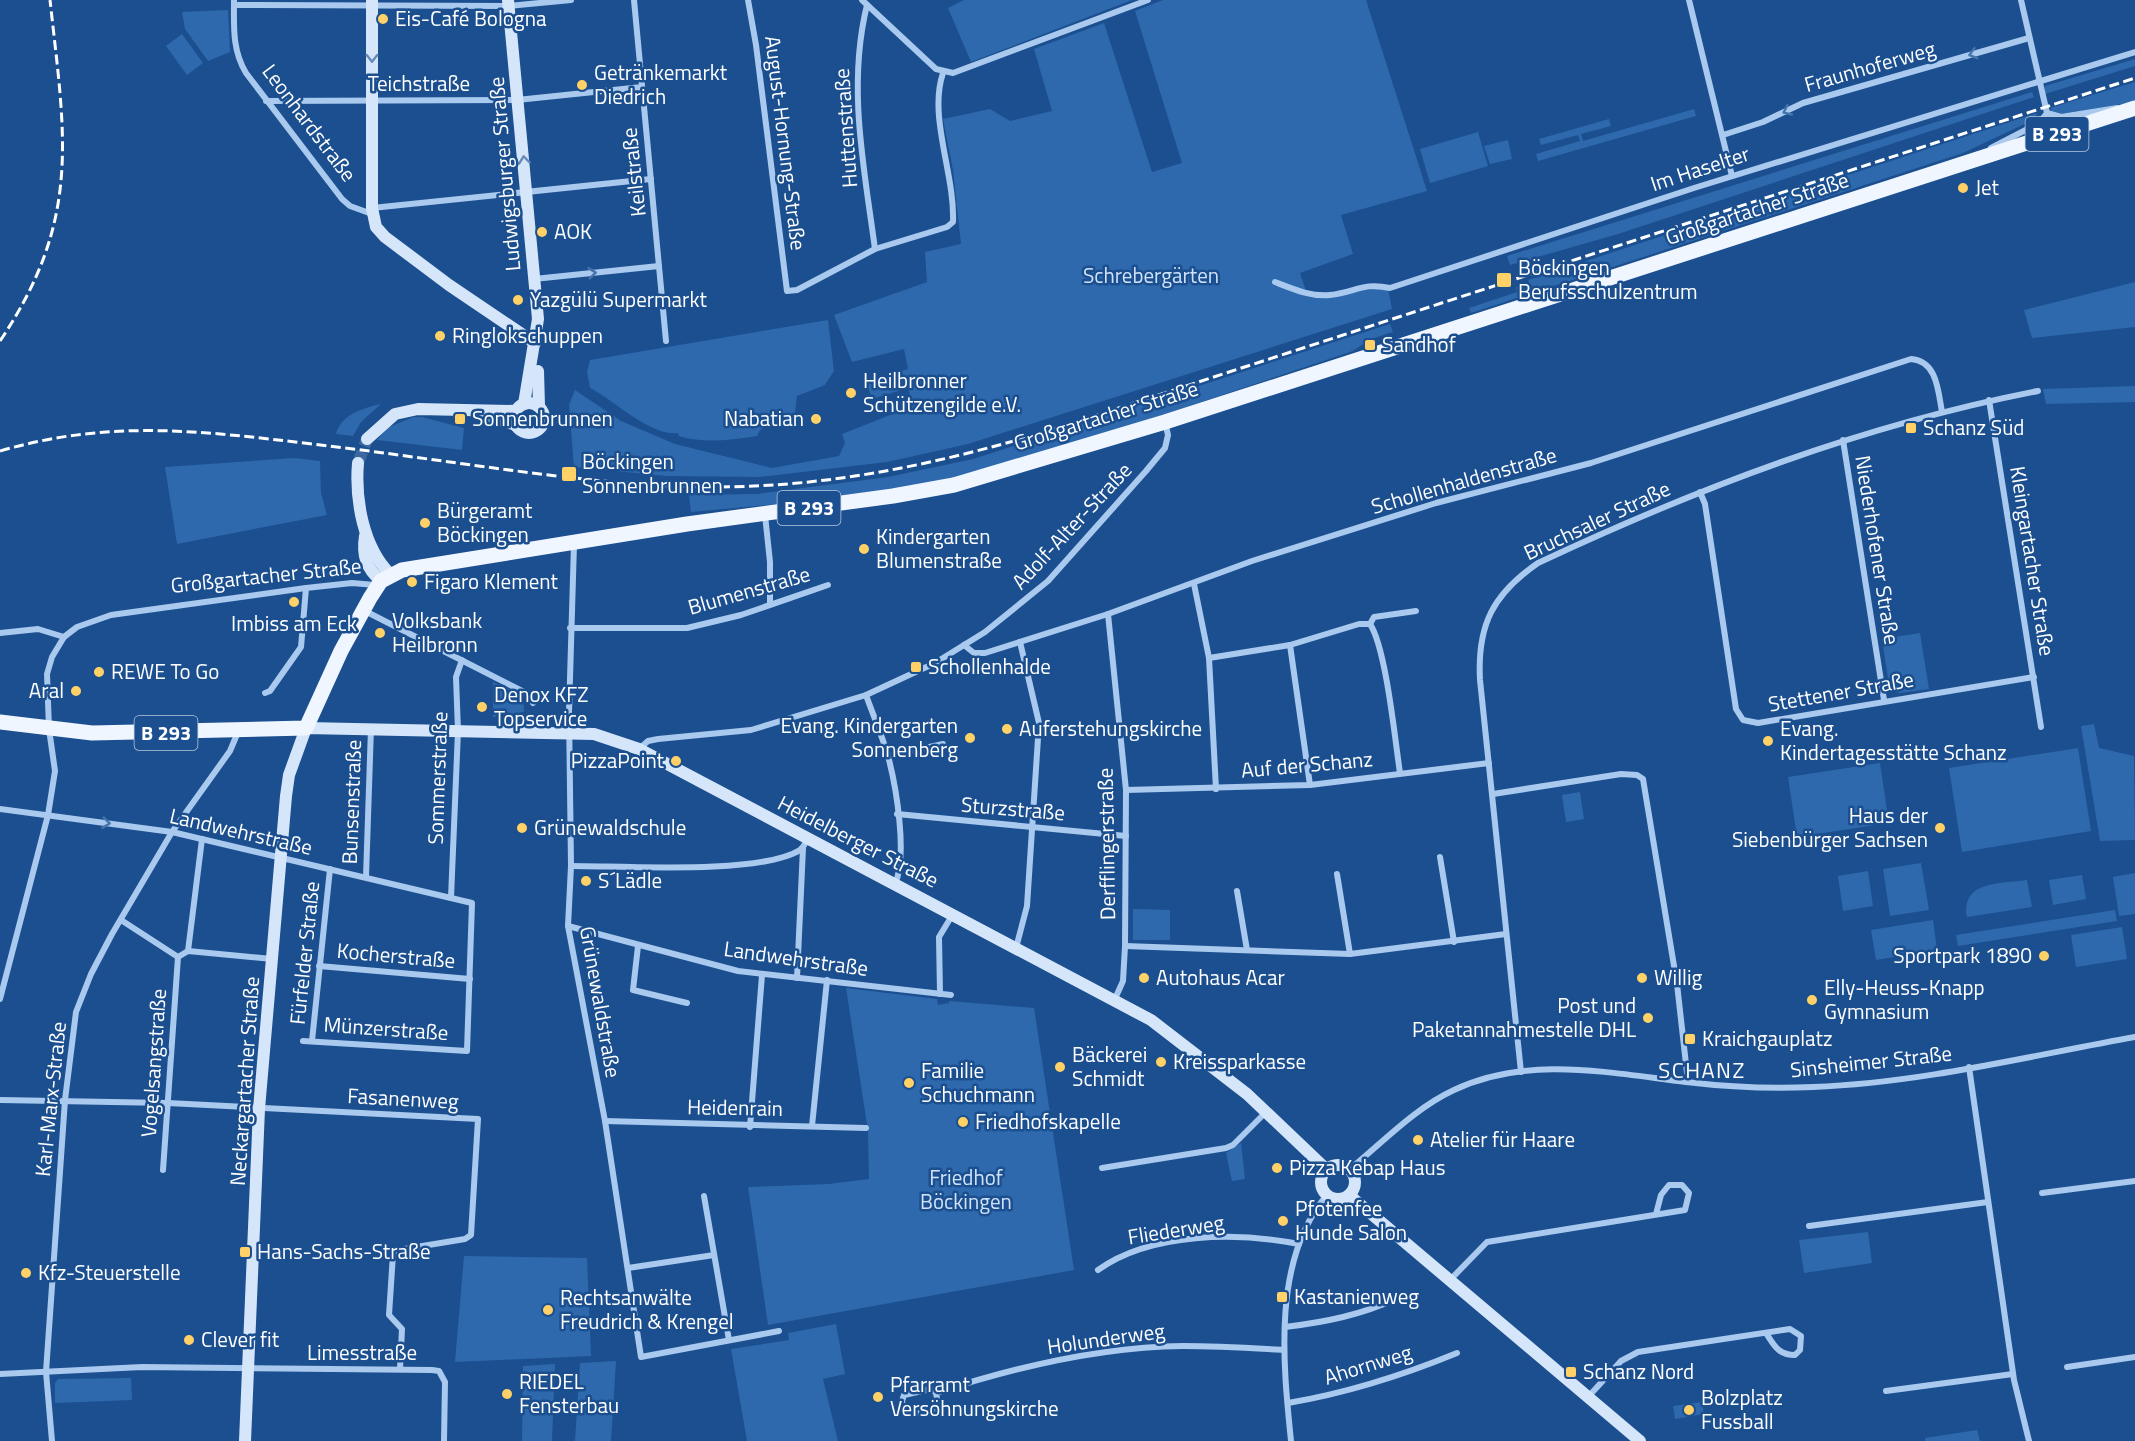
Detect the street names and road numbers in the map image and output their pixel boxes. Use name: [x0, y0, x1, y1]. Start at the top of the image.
street label: Fraunhoferweg: [1800, 32, 1939, 100]
street label: August-Hornung-Straße: [757, 34, 815, 252]
street label: Leonhardstraße: [255, 57, 365, 188]
street label: Teichstraße: [368, 67, 470, 99]
street label: Huttenstraße: [825, 67, 865, 189]
street label: Ludwigsburger Straße: [480, 76, 528, 273]
road number: B 293: [2026, 117, 2088, 151]
street label: Keilstraße: [612, 126, 654, 218]
street label: Im Haselter: [1646, 137, 1753, 199]
street label: Großgartacher Straße: [1661, 163, 1853, 253]
street label: Großgartacher Straße: [1009, 372, 1202, 458]
street label: Schollenhaldenstraße: [1367, 438, 1560, 522]
street label: Niederhofener Straße: [1847, 453, 1909, 647]
street label: Adolf-Alter-Straße: [1004, 455, 1139, 596]
street label: Kleingartacher Straße: [2002, 464, 2064, 658]
street label: Bruchsaler Straße: [1518, 472, 1675, 568]
road number: B 293: [778, 491, 840, 525]
street label: Großgartacher Straße: [169, 549, 363, 601]
street label: Blumenstraße: [684, 557, 814, 623]
street label: Stettener Straße: [1766, 662, 1916, 720]
street label: Sommerstraße: [419, 711, 455, 845]
road number: B 293: [134, 716, 198, 750]
street label: Bunsenstraße: [333, 739, 369, 865]
street label: Auf der Schanz: [1240, 742, 1374, 786]
street label: Derfflingerstraße: [1089, 768, 1123, 920]
street label: Heidelberger Straße: [772, 787, 945, 896]
street label: Sturzstraße: [960, 788, 1066, 828]
street label: Landwehrstraße: [167, 799, 316, 863]
street label: Fürfelder Straße: [281, 880, 327, 1026]
street label: Grünewaldstraße: [572, 924, 630, 1080]
street label: Landwehrstraße: [722, 932, 870, 984]
street label: Kocherstraße: [336, 934, 457, 976]
street label: Neckargartacher Straße: [221, 975, 267, 1187]
street label: Vogelsangstraße: [132, 988, 174, 1138]
street label: Münzerstraße: [323, 1008, 450, 1048]
street label: Karl-Marx-Straße: [26, 1020, 74, 1178]
street label: Sinsheimer Straße: [1788, 1037, 1953, 1085]
street label: Fasanenweg: [347, 1079, 460, 1117]
street label: Heidenrain: [687, 1090, 783, 1124]
street label: Fliederweg: [1125, 1206, 1227, 1252]
street label: Holunderweg: [1045, 1314, 1167, 1362]
street label: Ahornweg: [1320, 1335, 1416, 1393]
street label: Limesstraße: [307, 1336, 417, 1368]

